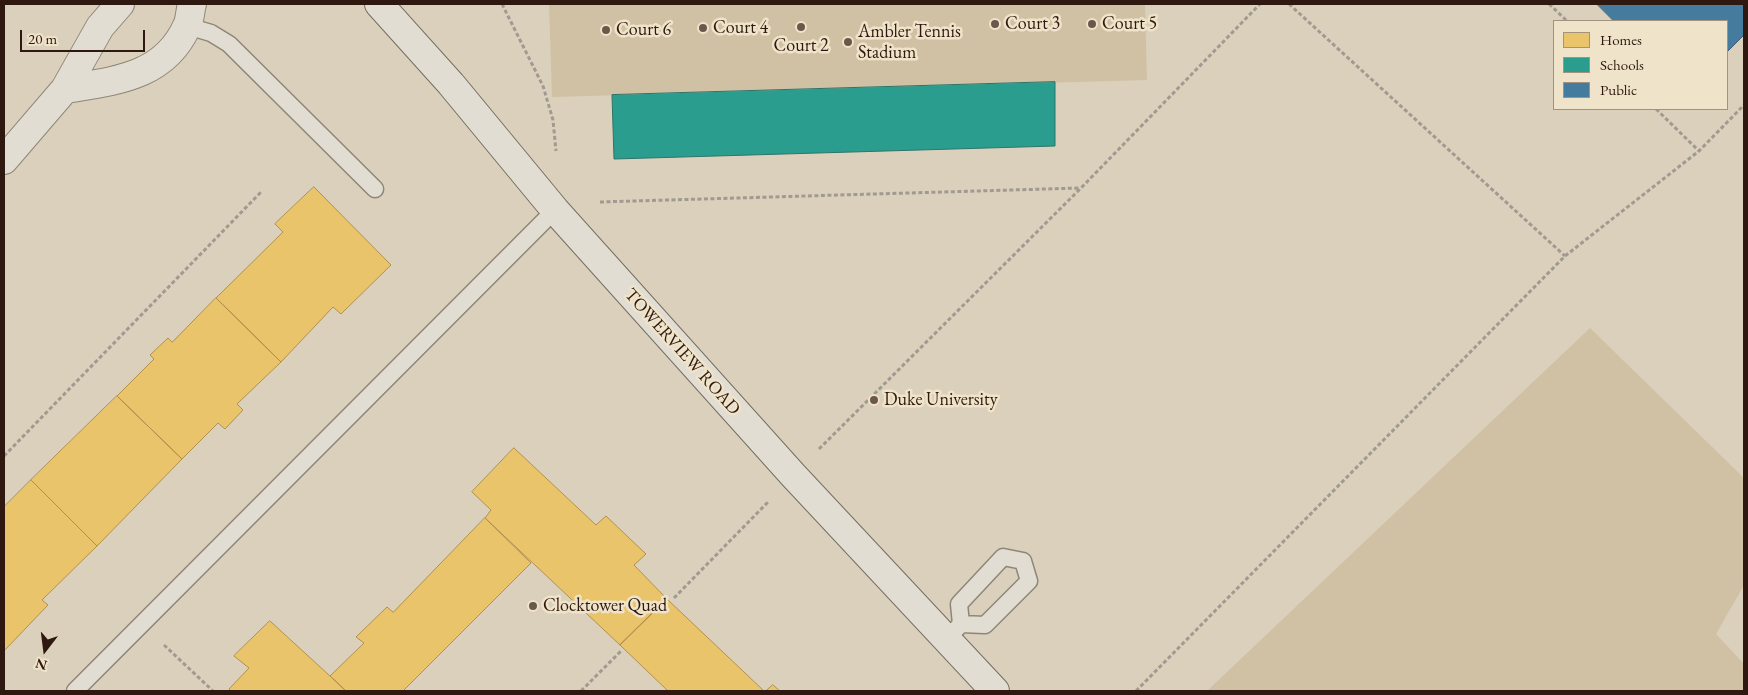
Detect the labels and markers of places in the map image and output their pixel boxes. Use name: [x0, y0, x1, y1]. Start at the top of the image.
place label: Court 3: [1005, 13, 1060, 35]
place label: Court 5: [1102, 13, 1157, 35]
place label: Court 4: [713, 17, 768, 39]
marker: Court 3: [989, 18, 1001, 30]
marker: Court 5: [1086, 18, 1098, 30]
place label: Court 6: [616, 19, 671, 41]
marker: Court 2: [795, 21, 807, 33]
place label: Ambler Tennis Stadium: [858, 21, 961, 64]
marker: Court 4: [697, 22, 709, 34]
marker: Court 6: [600, 24, 612, 36]
place label: Court 2: [773, 35, 829, 57]
marker: Ambler Tennis Stadium: [842, 36, 854, 48]
place label: Duke University: [884, 389, 998, 411]
marker: Duke University: [868, 394, 880, 406]
place label: Clocktower Quad: [543, 595, 667, 617]
marker: Clocktower Quad: [527, 600, 539, 612]

